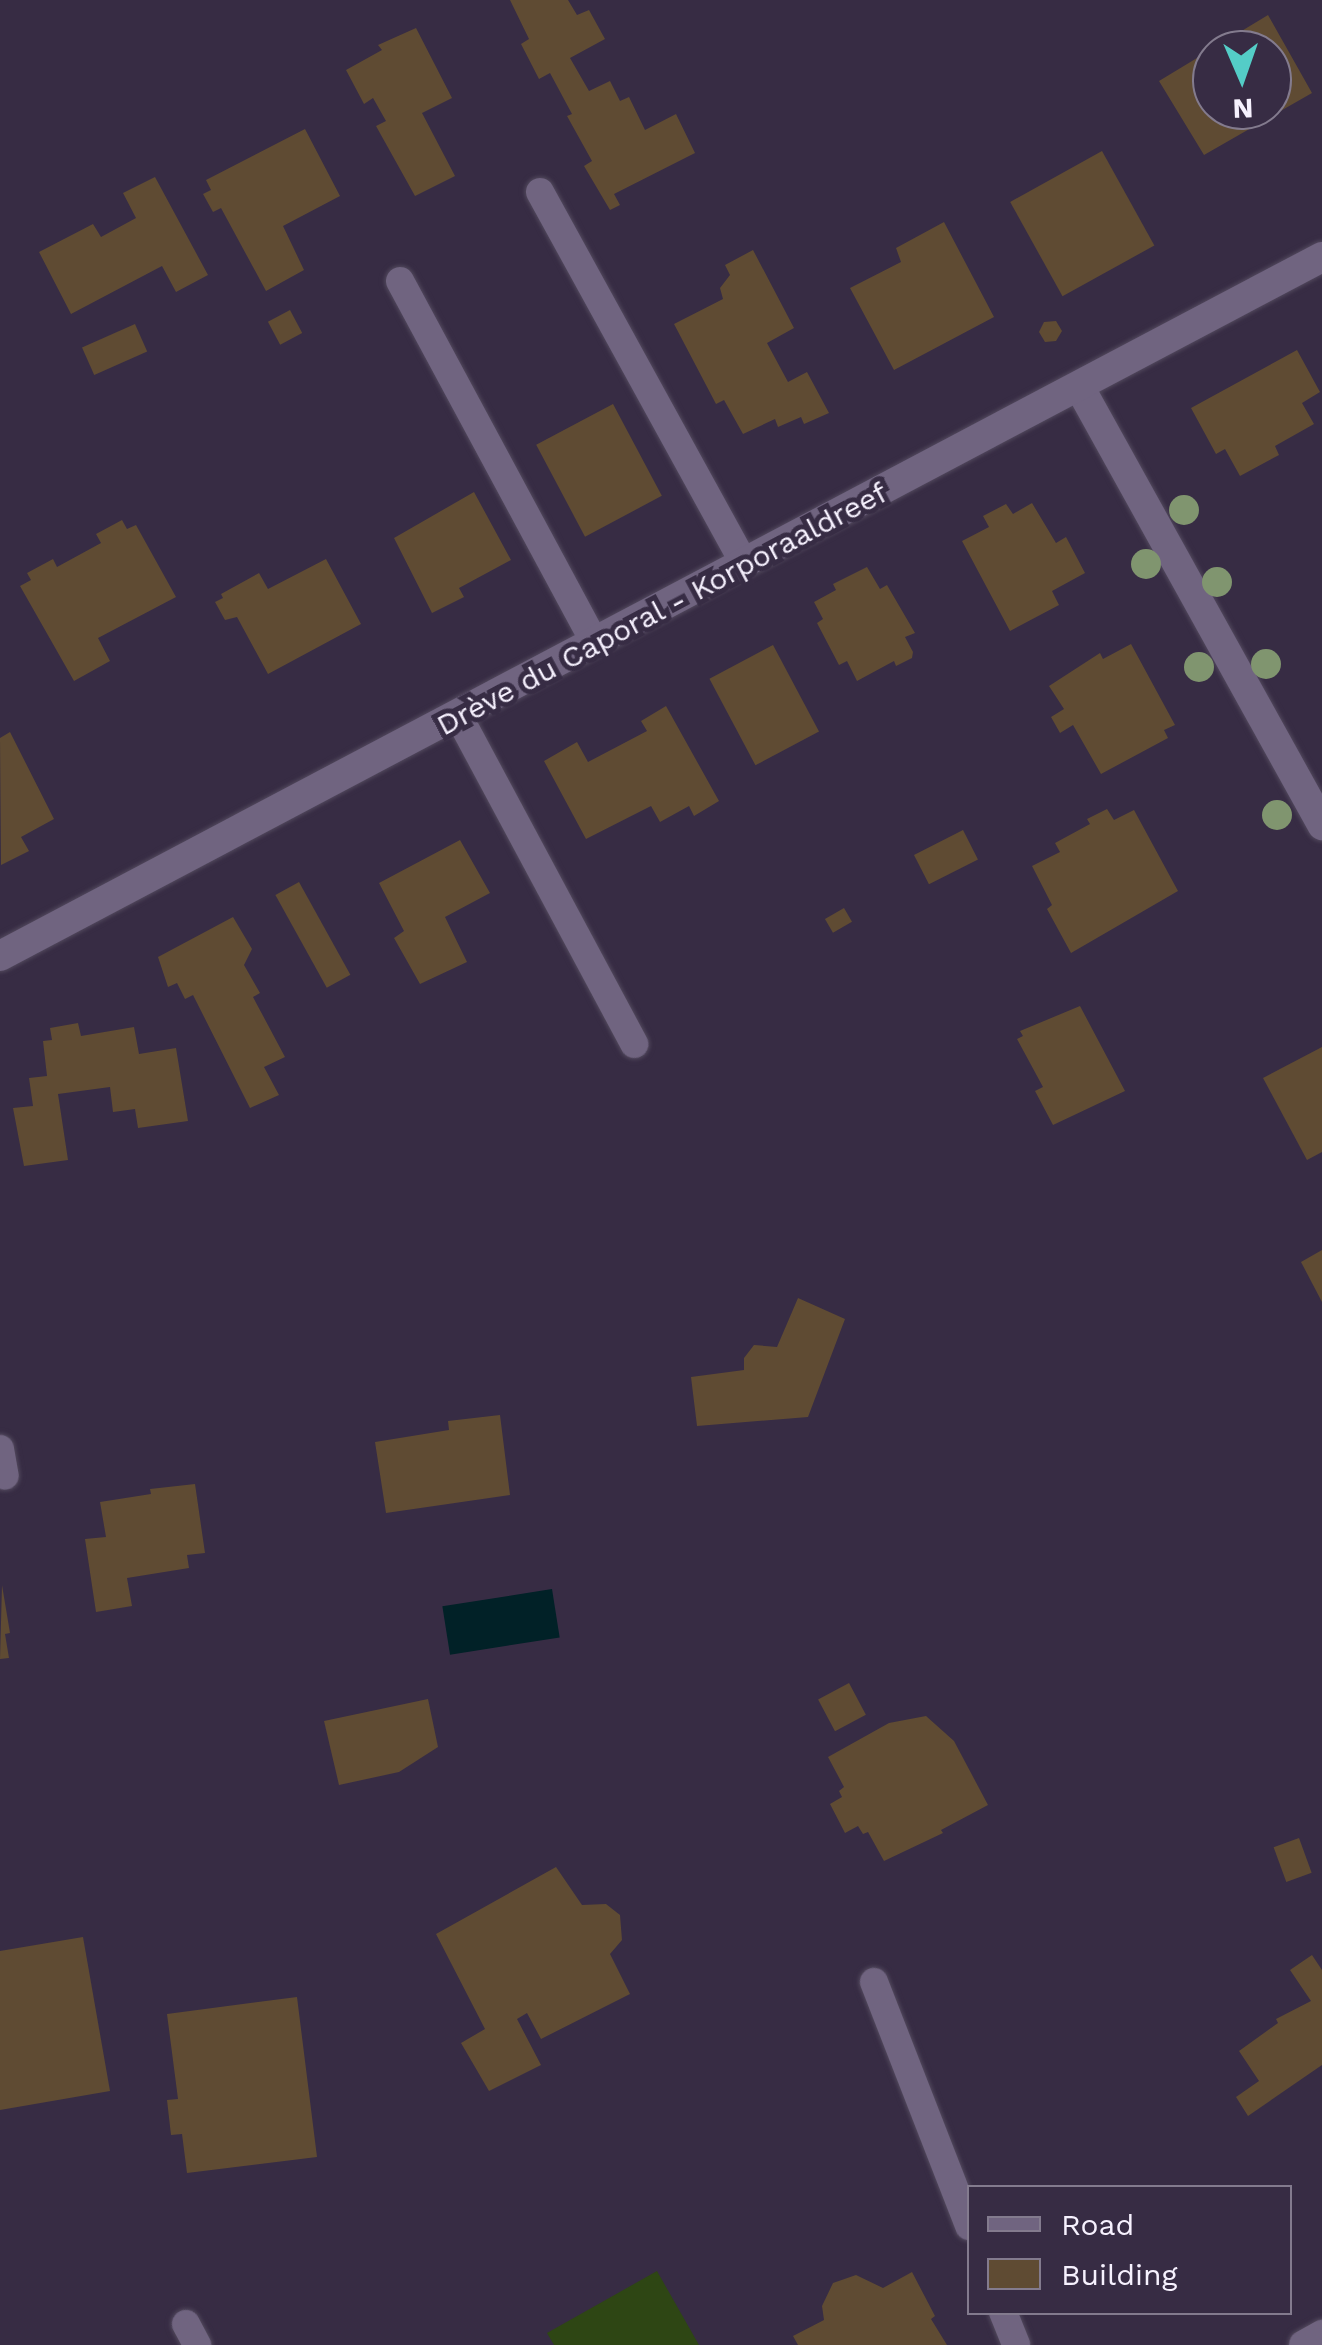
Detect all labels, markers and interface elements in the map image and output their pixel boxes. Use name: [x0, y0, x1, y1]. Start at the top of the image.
north arrow: [1192, 30, 1292, 130]
text: N: [1232, 92, 1254, 125]
street label: Drève du Caporal - Korporaaldreef: [430, 474, 894, 744]
legend: [967, 2185, 1292, 2315]
text: Road: [1061, 2207, 1134, 2242]
text: Building: [1061, 2257, 1178, 2292]

